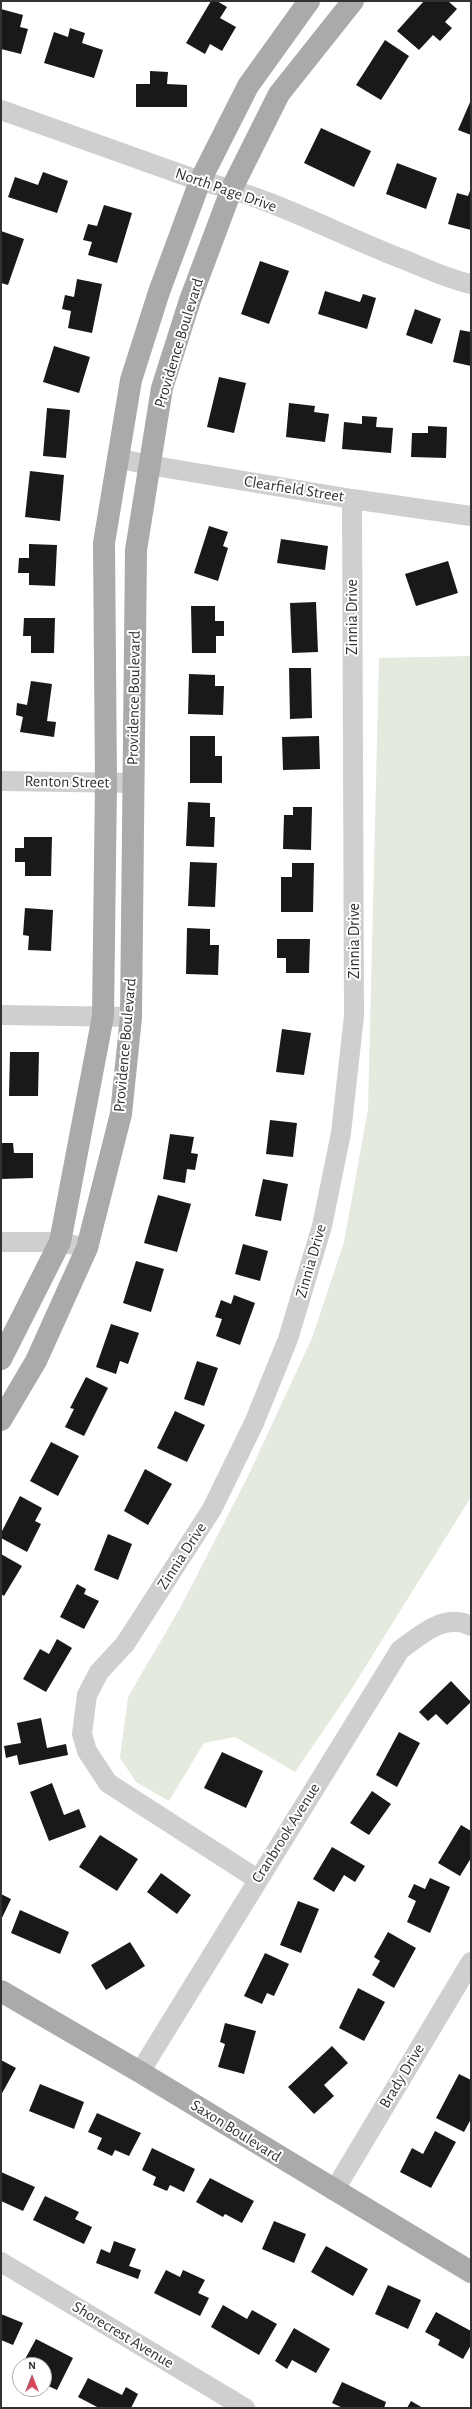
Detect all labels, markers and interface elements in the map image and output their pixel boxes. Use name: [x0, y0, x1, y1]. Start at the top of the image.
street label: North Page Drive: [173, 164, 279, 216]
street label: Providence Boulevard: [150, 276, 208, 410]
street label: Clearfield Street: [243, 472, 345, 506]
street label: Zinnia Drive: [342, 579, 362, 655]
street label: Providence Boulevard: [123, 631, 145, 765]
street label: Renton Street: [24, 772, 110, 792]
street label: Zinnia Drive: [344, 903, 364, 979]
street label: Providence Boulevard: [110, 977, 140, 1113]
street label: Zinnia Drive: [291, 1222, 331, 1300]
street label: Zinnia Drive: [153, 1519, 211, 1593]
street label: Cranbrook Avenue: [248, 1780, 324, 1886]
street label: Brady Drive: [375, 2040, 429, 2112]
street label: Saxon Boulevard: [187, 2096, 285, 2166]
street label: Shorecrest Avenue: [69, 2297, 177, 2373]
north arrow: [12, 2357, 52, 2397]
text: N: [28, 2360, 36, 2371]

